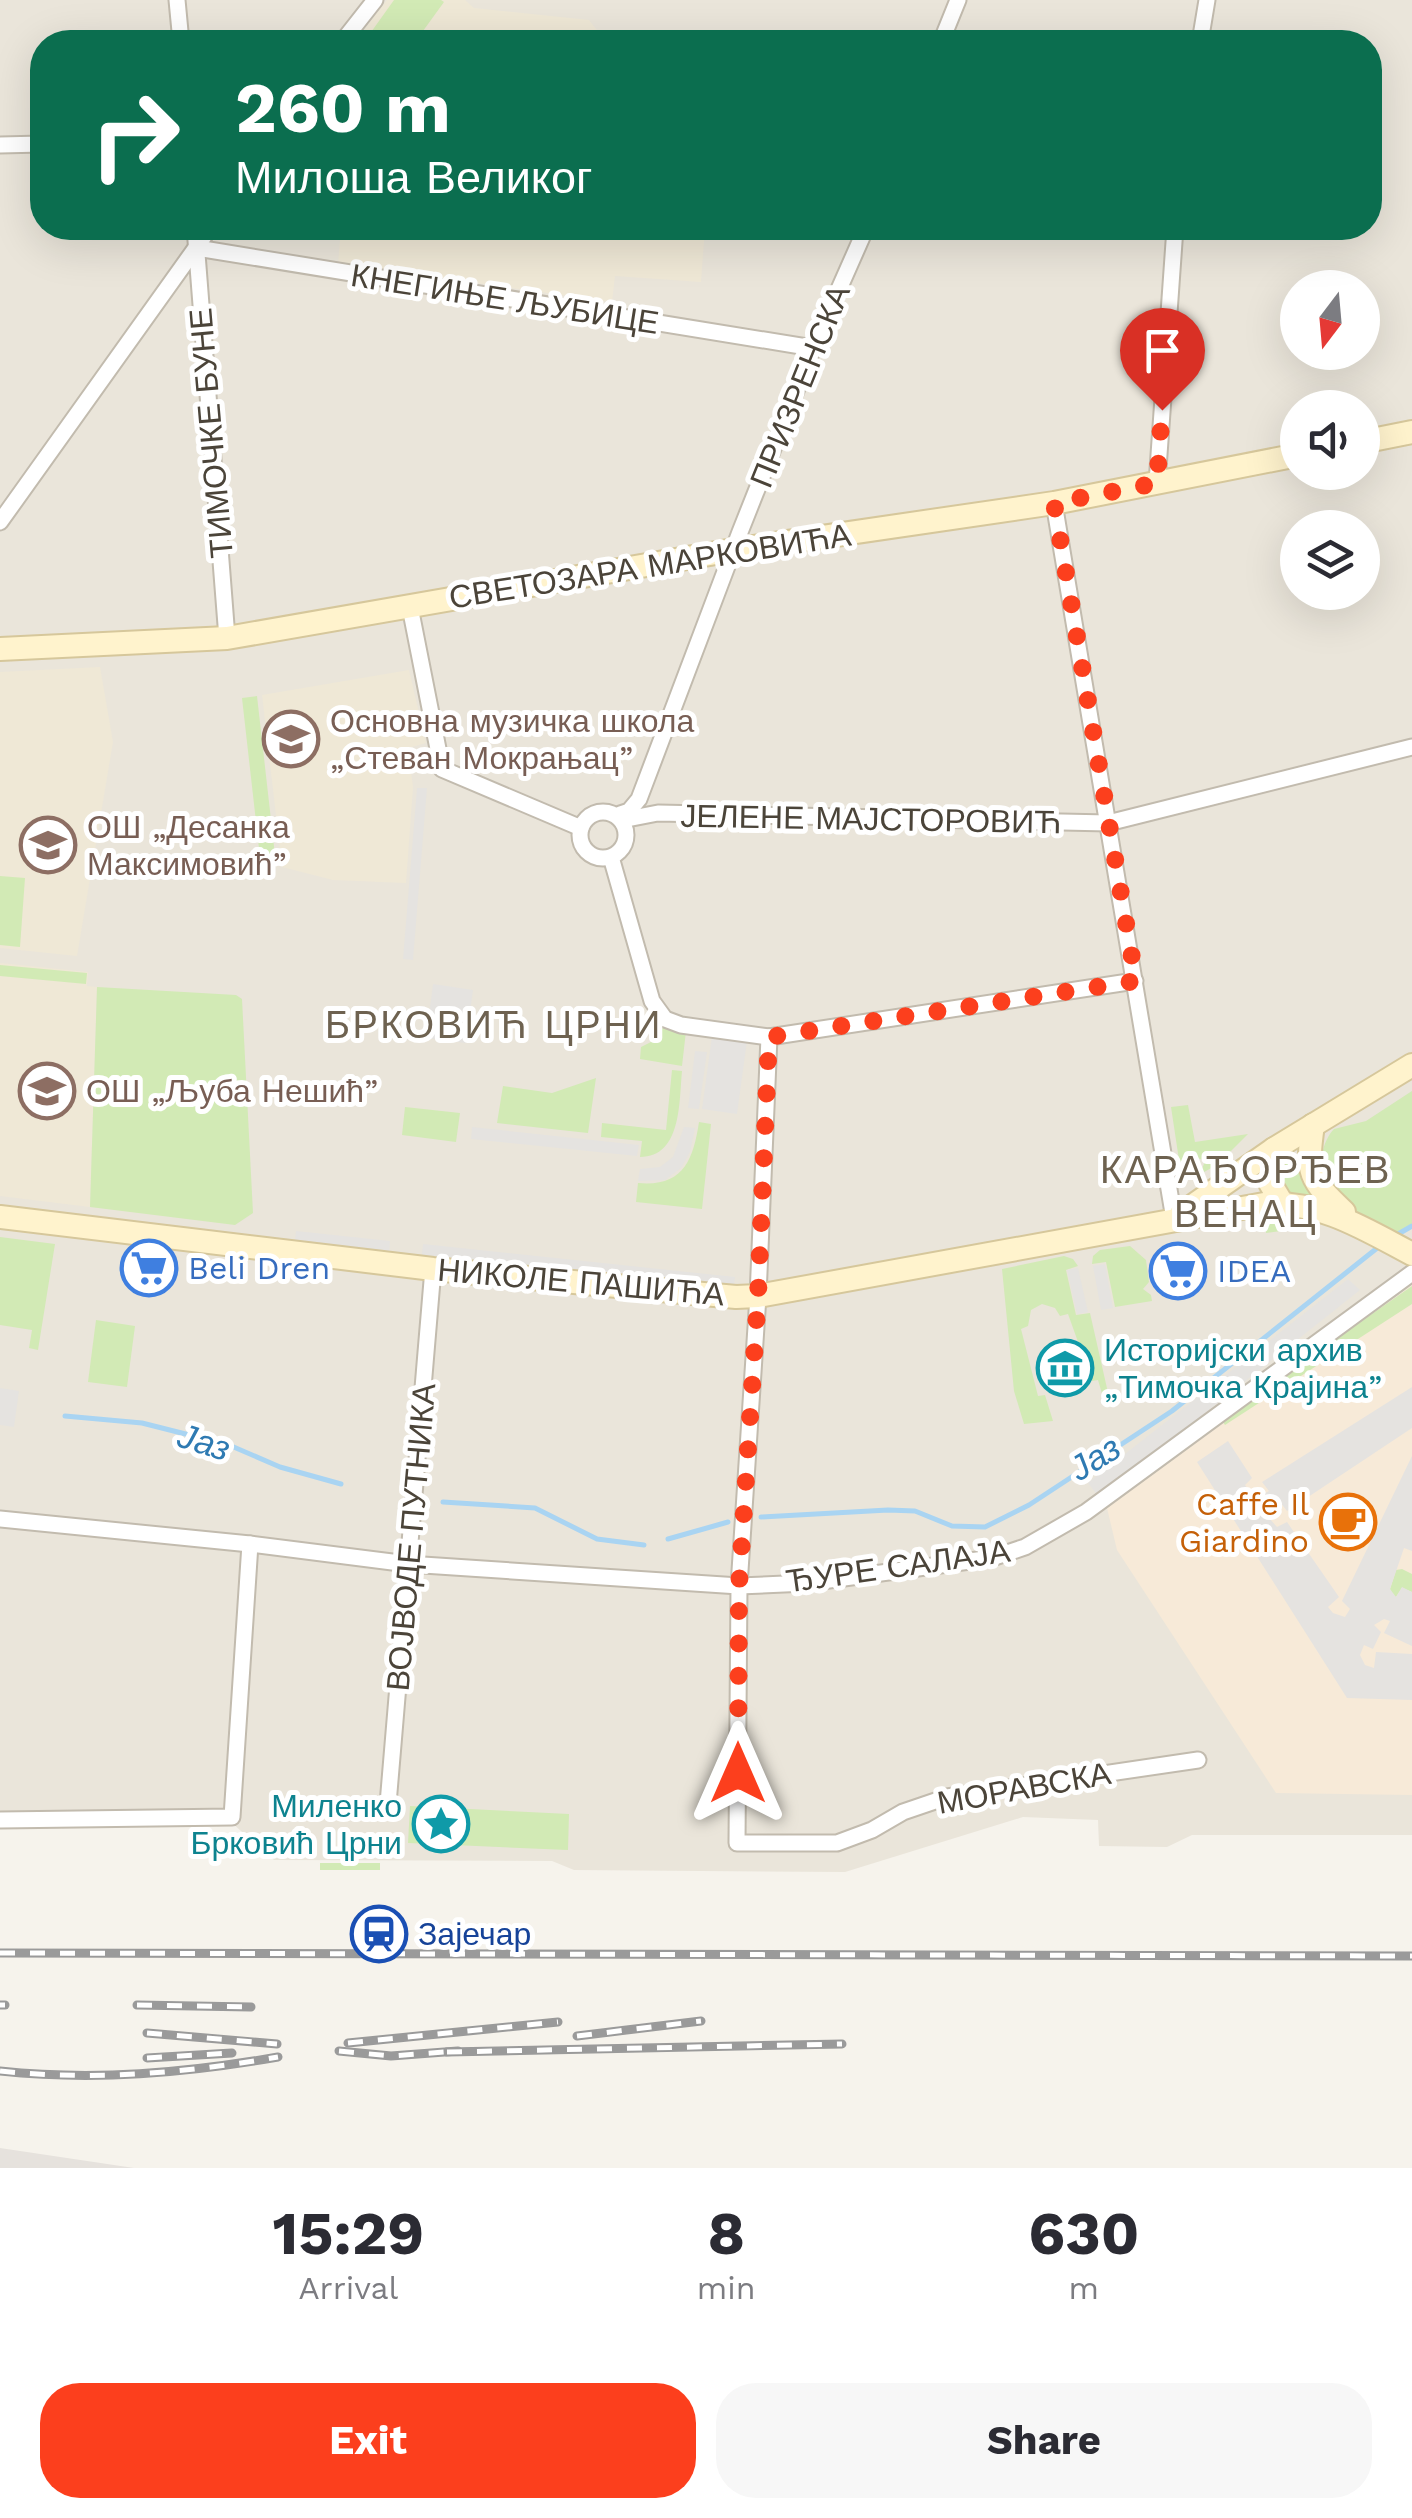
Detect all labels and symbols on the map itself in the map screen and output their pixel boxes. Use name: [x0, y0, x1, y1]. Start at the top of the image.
street label: КНЕГИЊЕ ЉУБИЦЕ: [348, 256, 662, 342]
north arrow: [1280, 270, 1380, 370]
street label: ПРИЗРЕНСКА: [742, 278, 858, 493]
street label: ТИМОЧКЕ БУНЕ: [181, 306, 241, 560]
pin: [1120, 308, 1205, 411]
street label: СВЕТОЗАРА МАРКОВИЋА: [446, 515, 854, 617]
place label: Основна музичка школа „Стеван Мокрањац”: [330, 702, 695, 777]
school or university icon: Основна музичка школа „Стеван Мокрањац”: [261, 709, 321, 769]
street label: ЈЕЛЕНЕ МАЈСТОРОВИЋ: [680, 797, 1062, 841]
place label: ОШ „Десанка Максимовић”: [87, 808, 290, 883]
school or university icon: ОШ „Десанка Максимовић”: [18, 815, 78, 875]
district label: БРКОВИЋ ЦРНИ: [325, 1003, 663, 1047]
school or university icon: ОШ „Љуба Нешић”: [17, 1061, 77, 1121]
place label: ОШ „Љуба Нешић”: [86, 1072, 378, 1110]
district label: КАРАЂОРЂЕВ ВЕНАЦ: [1100, 1148, 1392, 1236]
supermarket icon: Beli Dren: [119, 1238, 179, 1298]
supermarket icon: IDEA: [1148, 1241, 1208, 1301]
place label: Beli Dren: [188, 1249, 330, 1287]
street label: НИКОЛЕ ПАШИЋА: [436, 1251, 727, 1314]
place label: IDEA: [1217, 1252, 1291, 1290]
place label: Историјски архив „Тимочка Крајина”: [1104, 1331, 1382, 1406]
museum icon: Историјски архив „Тимочка Крајина”: [1035, 1338, 1095, 1398]
street label: ВОЈВОДЕ ПУТНИКА: [379, 1381, 443, 1692]
water label: Јаз: [172, 1414, 235, 1470]
water label: Јаз: [1061, 1426, 1128, 1490]
place label: Caffe Il Giardino: [1179, 1485, 1309, 1560]
cafe icon: Caffe Il Giardino: [1318, 1492, 1378, 1552]
street label: ЂУРЕ САЛАЈА: [784, 1531, 1013, 1601]
position arrow: [686, 1721, 790, 1825]
street label: МОРАВСКА: [934, 1754, 1114, 1822]
place label: Миленко Брковић Црни: [190, 1787, 402, 1862]
place icon: Миленко Брковић Црни: [411, 1794, 471, 1854]
station icon: Зајечар: [349, 1904, 409, 1964]
place label: Зајечар: [418, 1915, 531, 1953]

